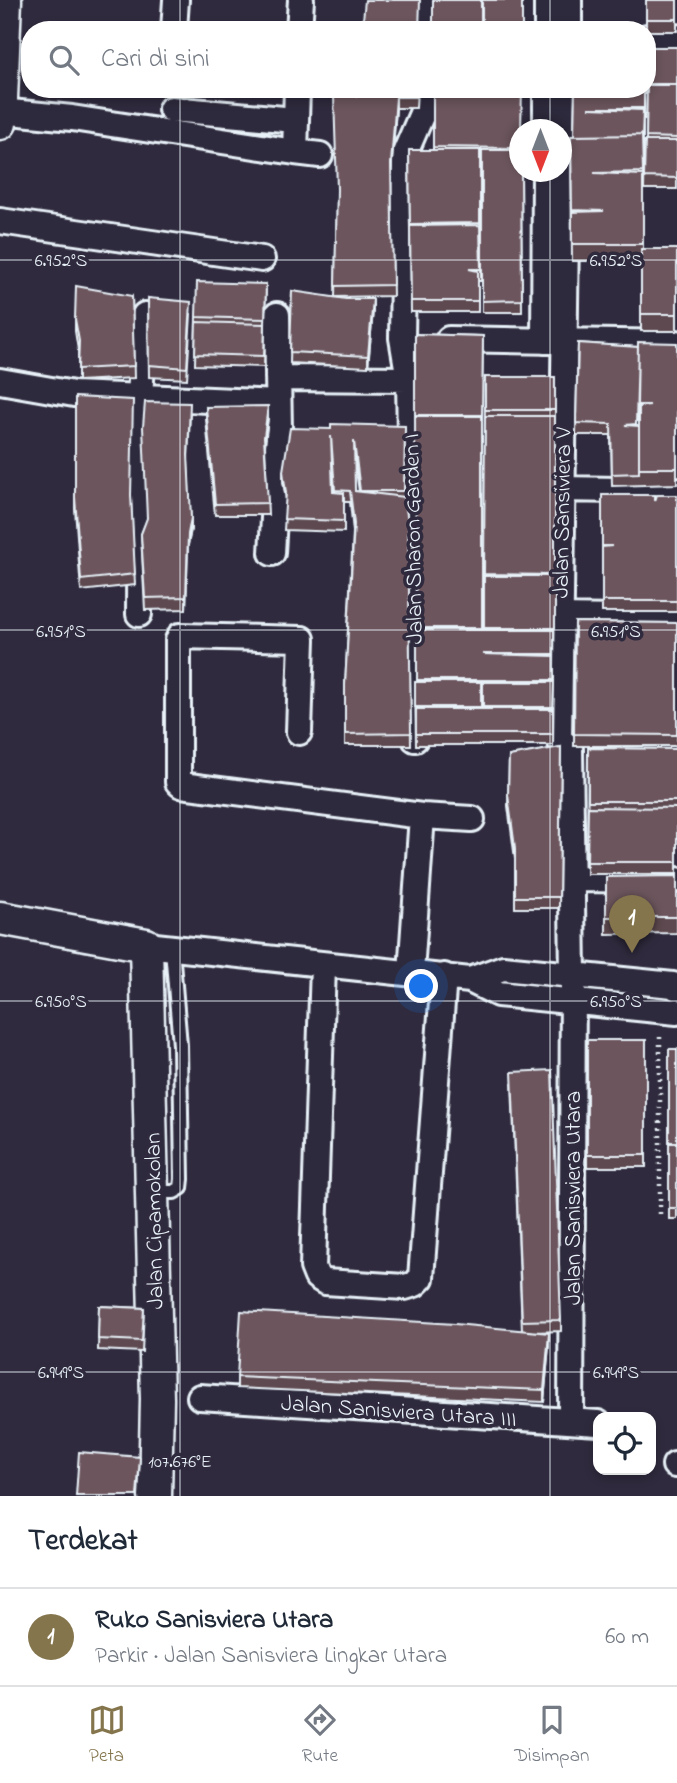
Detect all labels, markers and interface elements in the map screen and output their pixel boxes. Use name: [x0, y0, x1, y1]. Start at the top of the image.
search box: [21, 21, 656, 98]
icon: search: [45, 41, 83, 79]
text: Cari di sini: [101, 41, 210, 79]
north arrow: [509, 119, 572, 182]
text: 6.952°S: [35, 249, 87, 275]
text: 6.952°S: [590, 249, 642, 275]
street label: Jalan Sansiviera V: [546, 427, 581, 599]
street label: Jalan Sharon Garden I: [396, 433, 433, 645]
text: 6.951°S: [36, 620, 86, 646]
text: 6.951°S: [591, 620, 641, 646]
pin: 1: [609, 895, 655, 953]
your location: [404, 969, 438, 1003]
text: 6.950°S: [35, 990, 87, 1016]
text: 6.950°S: [590, 990, 642, 1016]
street label: Jalan Sanisviera Utara: [558, 1091, 591, 1305]
street label: Jalan Cipamokolan: [137, 1132, 174, 1310]
text: 6.949°S: [38, 1361, 84, 1387]
text: 6.949°S: [593, 1361, 639, 1387]
street label: Jalan Sanisviera Utara III: [280, 1388, 518, 1437]
map controls: [593, 1412, 656, 1475]
button: locate: [593, 1412, 656, 1475]
text: 107.676°E: [148, 1450, 212, 1476]
text: Terdekat: [28, 1520, 138, 1564]
text: Ruko Sanisviera Utara: [95, 1602, 333, 1640]
text: 1: [47, 1621, 55, 1654]
text: 60 m: [605, 1621, 649, 1654]
text: Parkir · Jalan Sanisviera Lingkar Utara: [95, 1640, 447, 1673]
tab: Peta: [88, 1701, 126, 1770]
tab: Rute: [301, 1701, 339, 1770]
tab: Disimpan: [514, 1701, 589, 1770]

